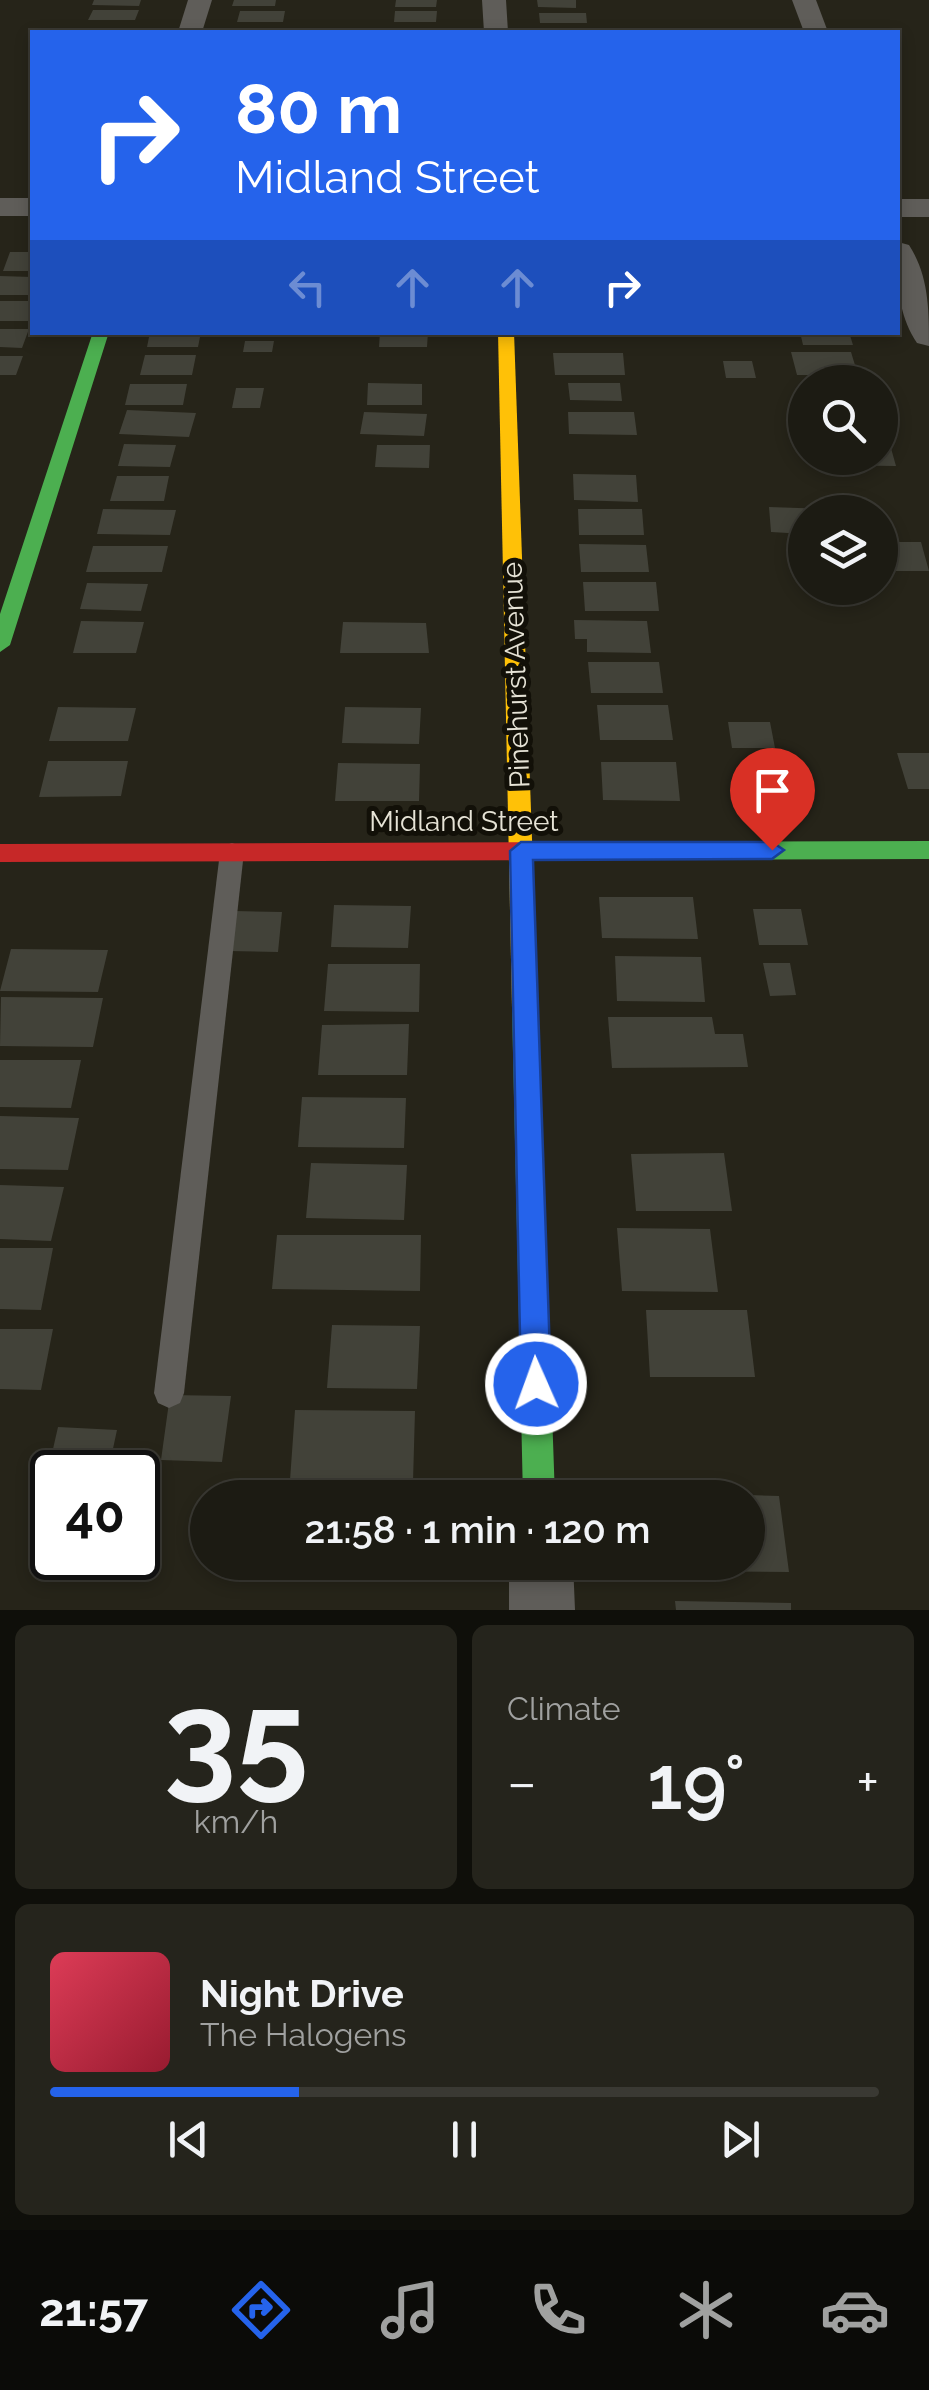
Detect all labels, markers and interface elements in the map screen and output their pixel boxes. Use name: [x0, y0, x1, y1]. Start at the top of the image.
text: 80 m: [235, 67, 402, 149]
icon: right: [70, 70, 200, 200]
text: Midland Street: [235, 151, 540, 204]
icon: left: [280, 260, 335, 315]
icon: ahead: [385, 260, 440, 315]
icon: ahead: [490, 260, 545, 315]
icon: right: [595, 260, 650, 315]
map controls: [788, 365, 898, 605]
button: search: [788, 365, 898, 475]
button: layers: [788, 495, 898, 605]
street label: Pinehurst Avenue: [496, 561, 536, 789]
pin: [730, 748, 815, 851]
icon: arrive: [745, 763, 800, 818]
street label: Midland Street: [369, 805, 559, 838]
position arrow: [484, 1332, 588, 1436]
speed limit sign: 40: [30, 1450, 160, 1580]
text: 21:58 · 1 min · 120 m: [305, 1507, 650, 1552]
text: 35: [164, 1662, 308, 1814]
text: Climate: [507, 1690, 621, 1727]
text: 19°: [647, 1738, 745, 1827]
text: −: [507, 1750, 537, 1815]
text: +: [856, 1750, 879, 1815]
text: km/h: [194, 1803, 278, 1840]
text: Night Drive: [200, 1971, 404, 2016]
text: The Halogens: [200, 2016, 406, 2053]
icon: previous: [161, 2112, 216, 2167]
icon: pause: [437, 2112, 492, 2167]
icon: next: [713, 2112, 768, 2167]
icon: directions: [226, 2275, 296, 2345]
icon: music: [375, 2275, 445, 2345]
icon: phone: [523, 2275, 593, 2345]
icon: climate: [671, 2275, 741, 2345]
icon: car: [820, 2275, 890, 2345]
text: 21:57: [39, 2284, 148, 2337]

